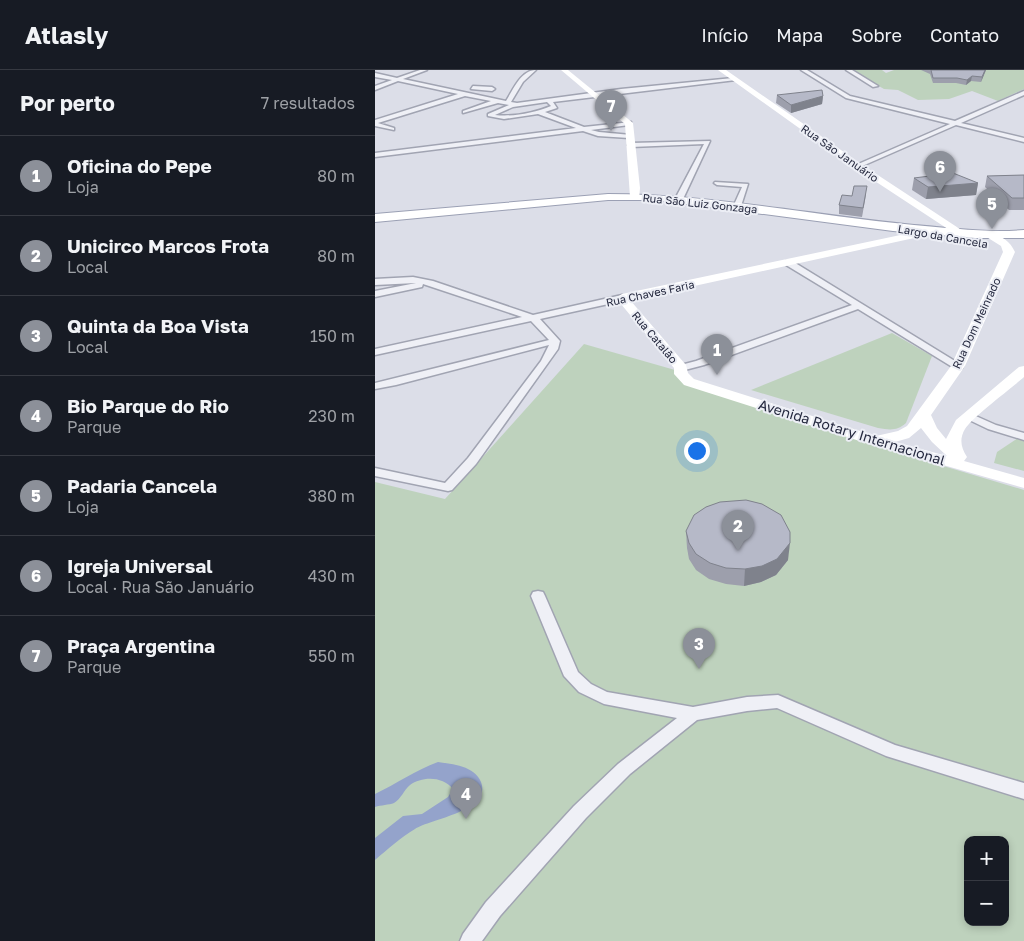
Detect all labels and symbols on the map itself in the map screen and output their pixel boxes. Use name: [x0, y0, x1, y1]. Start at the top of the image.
pin: 7: [595, 90, 627, 131]
street label: Rua São Januário: [799, 121, 881, 185]
pin: 6: [924, 151, 956, 192]
pin: 5: [976, 188, 1008, 229]
street label: Rua São Luiz Gonzaga: [642, 191, 758, 215]
street label: Largo da Cancela: [897, 222, 989, 250]
street label: Rua Dom Meinrado: [949, 275, 1003, 371]
street label: Rua Chaves Faria: [605, 277, 695, 309]
street label: Rua Catalão: [630, 309, 681, 366]
pin: 1: [701, 334, 733, 375]
street label: Avenida Rotary Internacional: [757, 395, 947, 469]
your location: [684, 438, 710, 464]
pin: 2: [722, 510, 754, 551]
pin: 3: [683, 628, 715, 669]
pin: 4: [450, 778, 482, 819]

